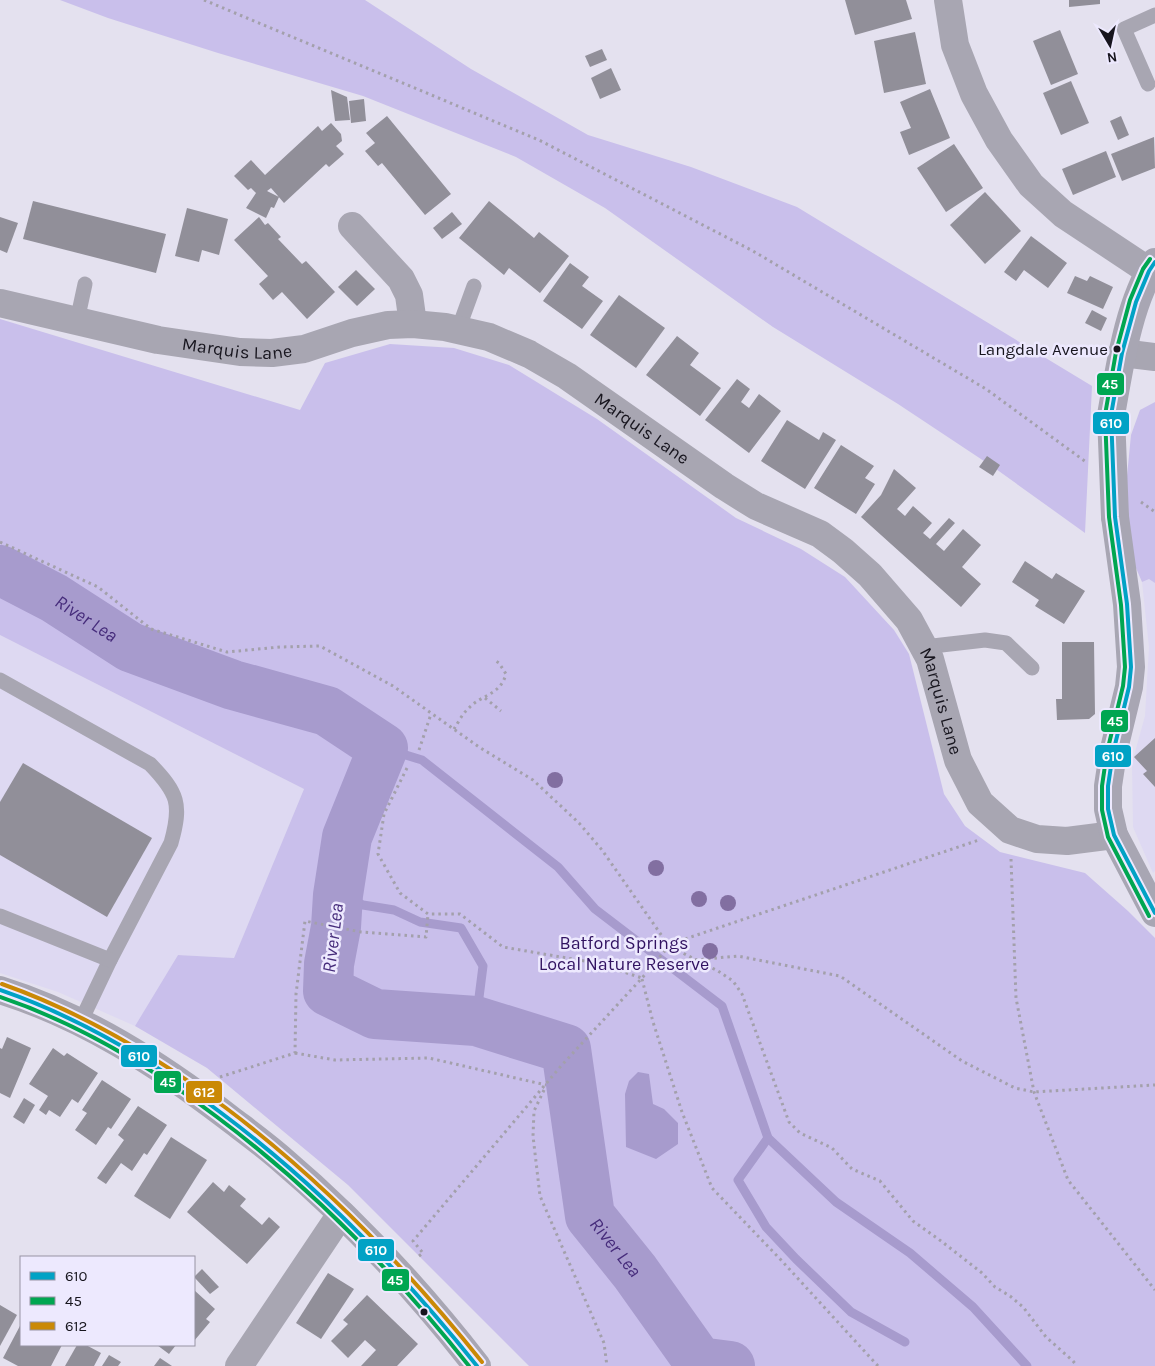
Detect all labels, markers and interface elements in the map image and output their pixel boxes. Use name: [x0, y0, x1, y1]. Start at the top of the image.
north arrow: [1085, 20, 1135, 70]
text: N: [1106, 48, 1118, 67]
street label: Marquis Lane: [181, 333, 293, 364]
place label: Langdale Avenue: [978, 339, 1108, 359]
marker: Langdale Avenue: [1112, 344, 1122, 354]
line badge: 45: [1096, 372, 1125, 396]
text: 45: [1102, 376, 1118, 393]
street label: Marquis Lane: [590, 388, 694, 469]
line badge: 610: [1092, 411, 1130, 435]
text: 610: [1100, 415, 1122, 432]
water label: River Lea: [51, 590, 121, 647]
street label: Marquis Lane: [915, 643, 967, 757]
line badge: 45: [1100, 709, 1129, 733]
text: 45: [1107, 713, 1123, 730]
line badge: 610: [1094, 744, 1132, 768]
text: 610: [1102, 748, 1124, 765]
water label: River Lea: [318, 902, 348, 974]
park label: Batford Springs Local Nature Reserve: [539, 932, 709, 975]
line badge: 610: [120, 1044, 158, 1068]
text: 610: [128, 1048, 150, 1065]
line badge: 45: [153, 1070, 182, 1094]
text: 45: [160, 1074, 176, 1091]
line badge: 612: [185, 1080, 223, 1104]
text: 612: [193, 1084, 215, 1101]
water label: River Lea: [585, 1213, 646, 1282]
line badge: 610: [357, 1238, 395, 1262]
text: 610: [365, 1242, 387, 1259]
legend: [20, 1256, 195, 1346]
text: 610: [65, 1267, 88, 1285]
line badge: 45: [381, 1268, 410, 1292]
text: 45: [387, 1272, 403, 1289]
text: 45: [65, 1292, 82, 1310]
unlabelled marker: [419, 1307, 429, 1317]
text: 612: [65, 1317, 87, 1335]

